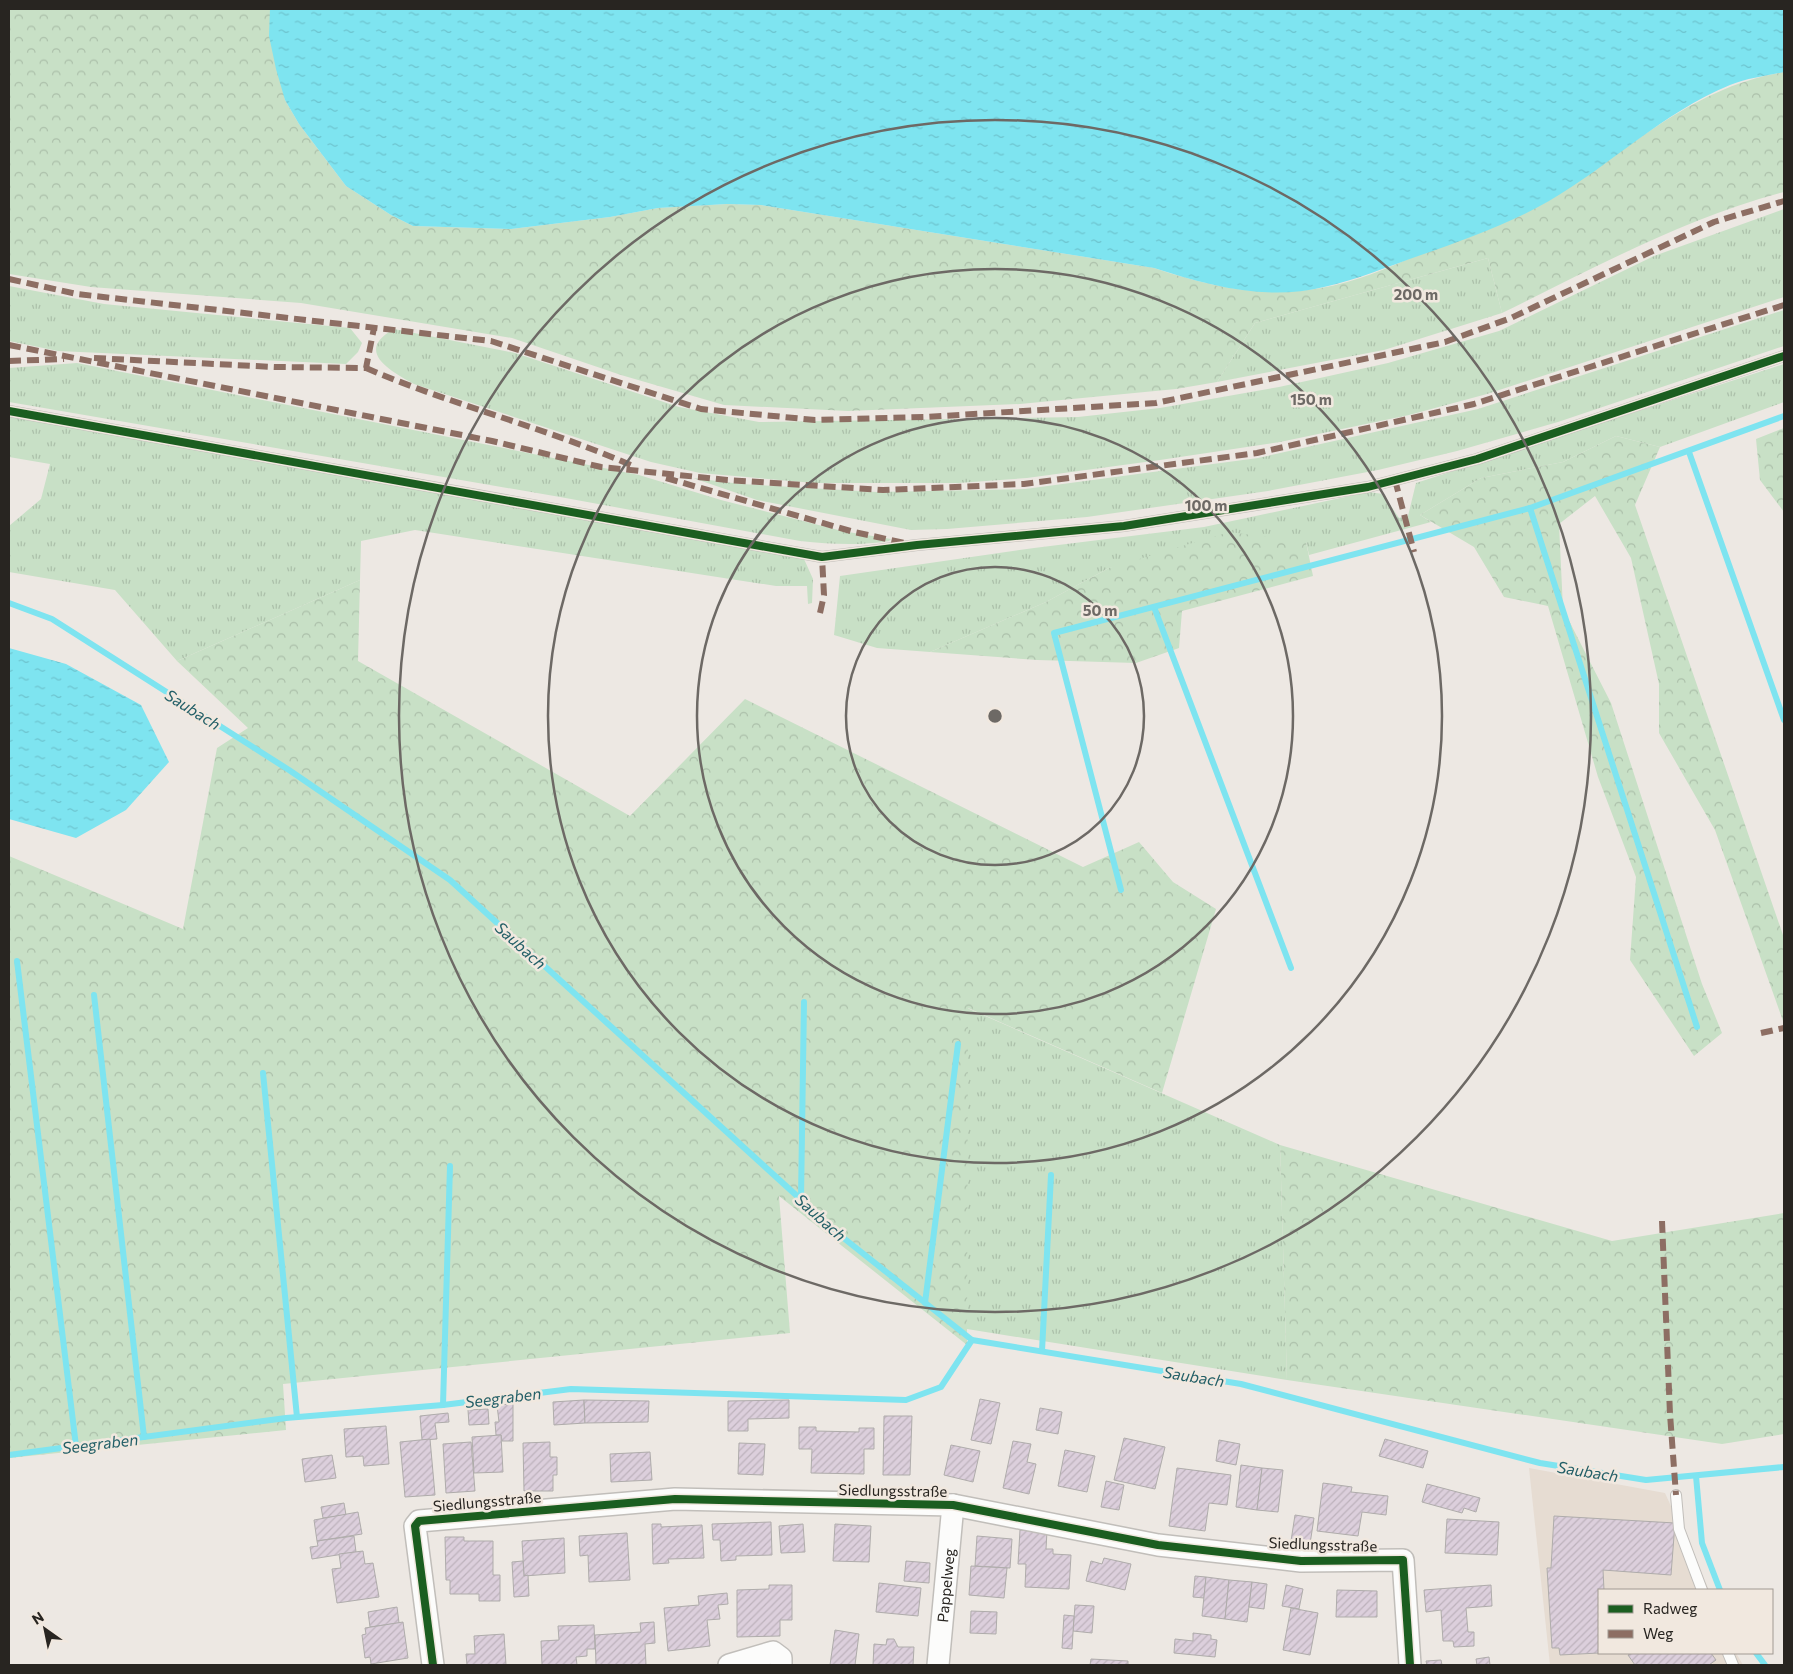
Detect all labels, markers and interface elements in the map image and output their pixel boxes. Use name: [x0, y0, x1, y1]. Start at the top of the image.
text: 200 m: [1394, 285, 1438, 303]
text: 150 m: [1290, 390, 1332, 408]
text: 100 m: [1185, 496, 1227, 514]
text: 50 m: [1083, 601, 1117, 619]
water label: Saubach: [162, 685, 224, 733]
centre of rings: [986, 707, 1004, 725]
water label: Saubach: [492, 917, 550, 973]
water label: Saubach: [792, 1189, 850, 1245]
water label: Saubach: [1162, 1362, 1226, 1390]
water label: Seegraben: [464, 1383, 542, 1411]
water label: Seegraben: [61, 1429, 139, 1457]
water label: Saubach: [1556, 1457, 1620, 1485]
street label: Siedlungsstraße: [839, 1480, 948, 1500]
street label: Siedlungsstraße: [432, 1487, 542, 1515]
street label: Siedlungsstraße: [1268, 1533, 1378, 1555]
street label: Pappelweg: [933, 1547, 958, 1623]
legend: [1598, 1589, 1773, 1654]
text: Radweg: [1643, 1599, 1697, 1617]
north arrow: [20, 1604, 70, 1654]
text: N: [29, 1608, 47, 1628]
text: Weg: [1643, 1624, 1673, 1642]

